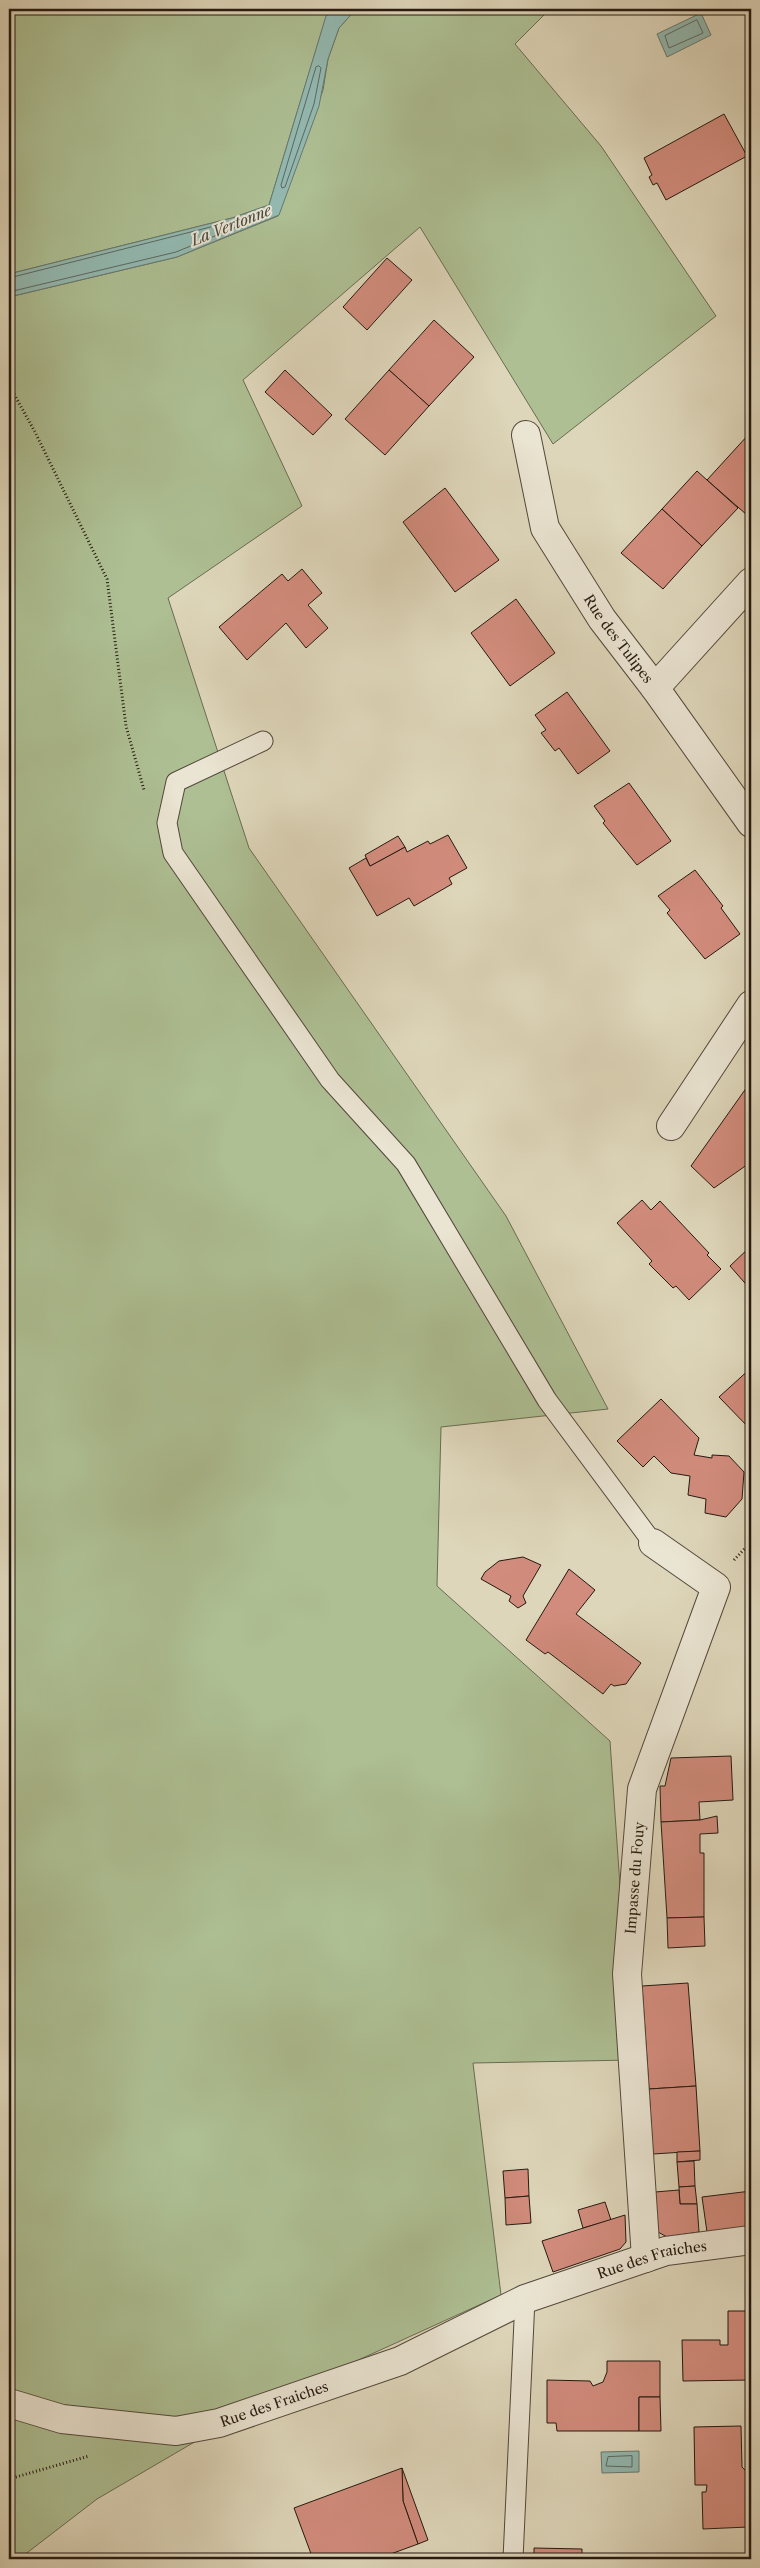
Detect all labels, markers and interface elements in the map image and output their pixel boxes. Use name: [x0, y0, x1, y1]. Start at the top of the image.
water label: La Vertonne: [187, 200, 275, 250]
street label: Rue des Tulipes: [580, 591, 657, 687]
street label: Impasse du Fouy: [621, 1821, 648, 1935]
street label: Rue des Fraiches: [595, 2237, 708, 2283]
street label: Rue des Fraiches: [218, 2377, 331, 2431]

